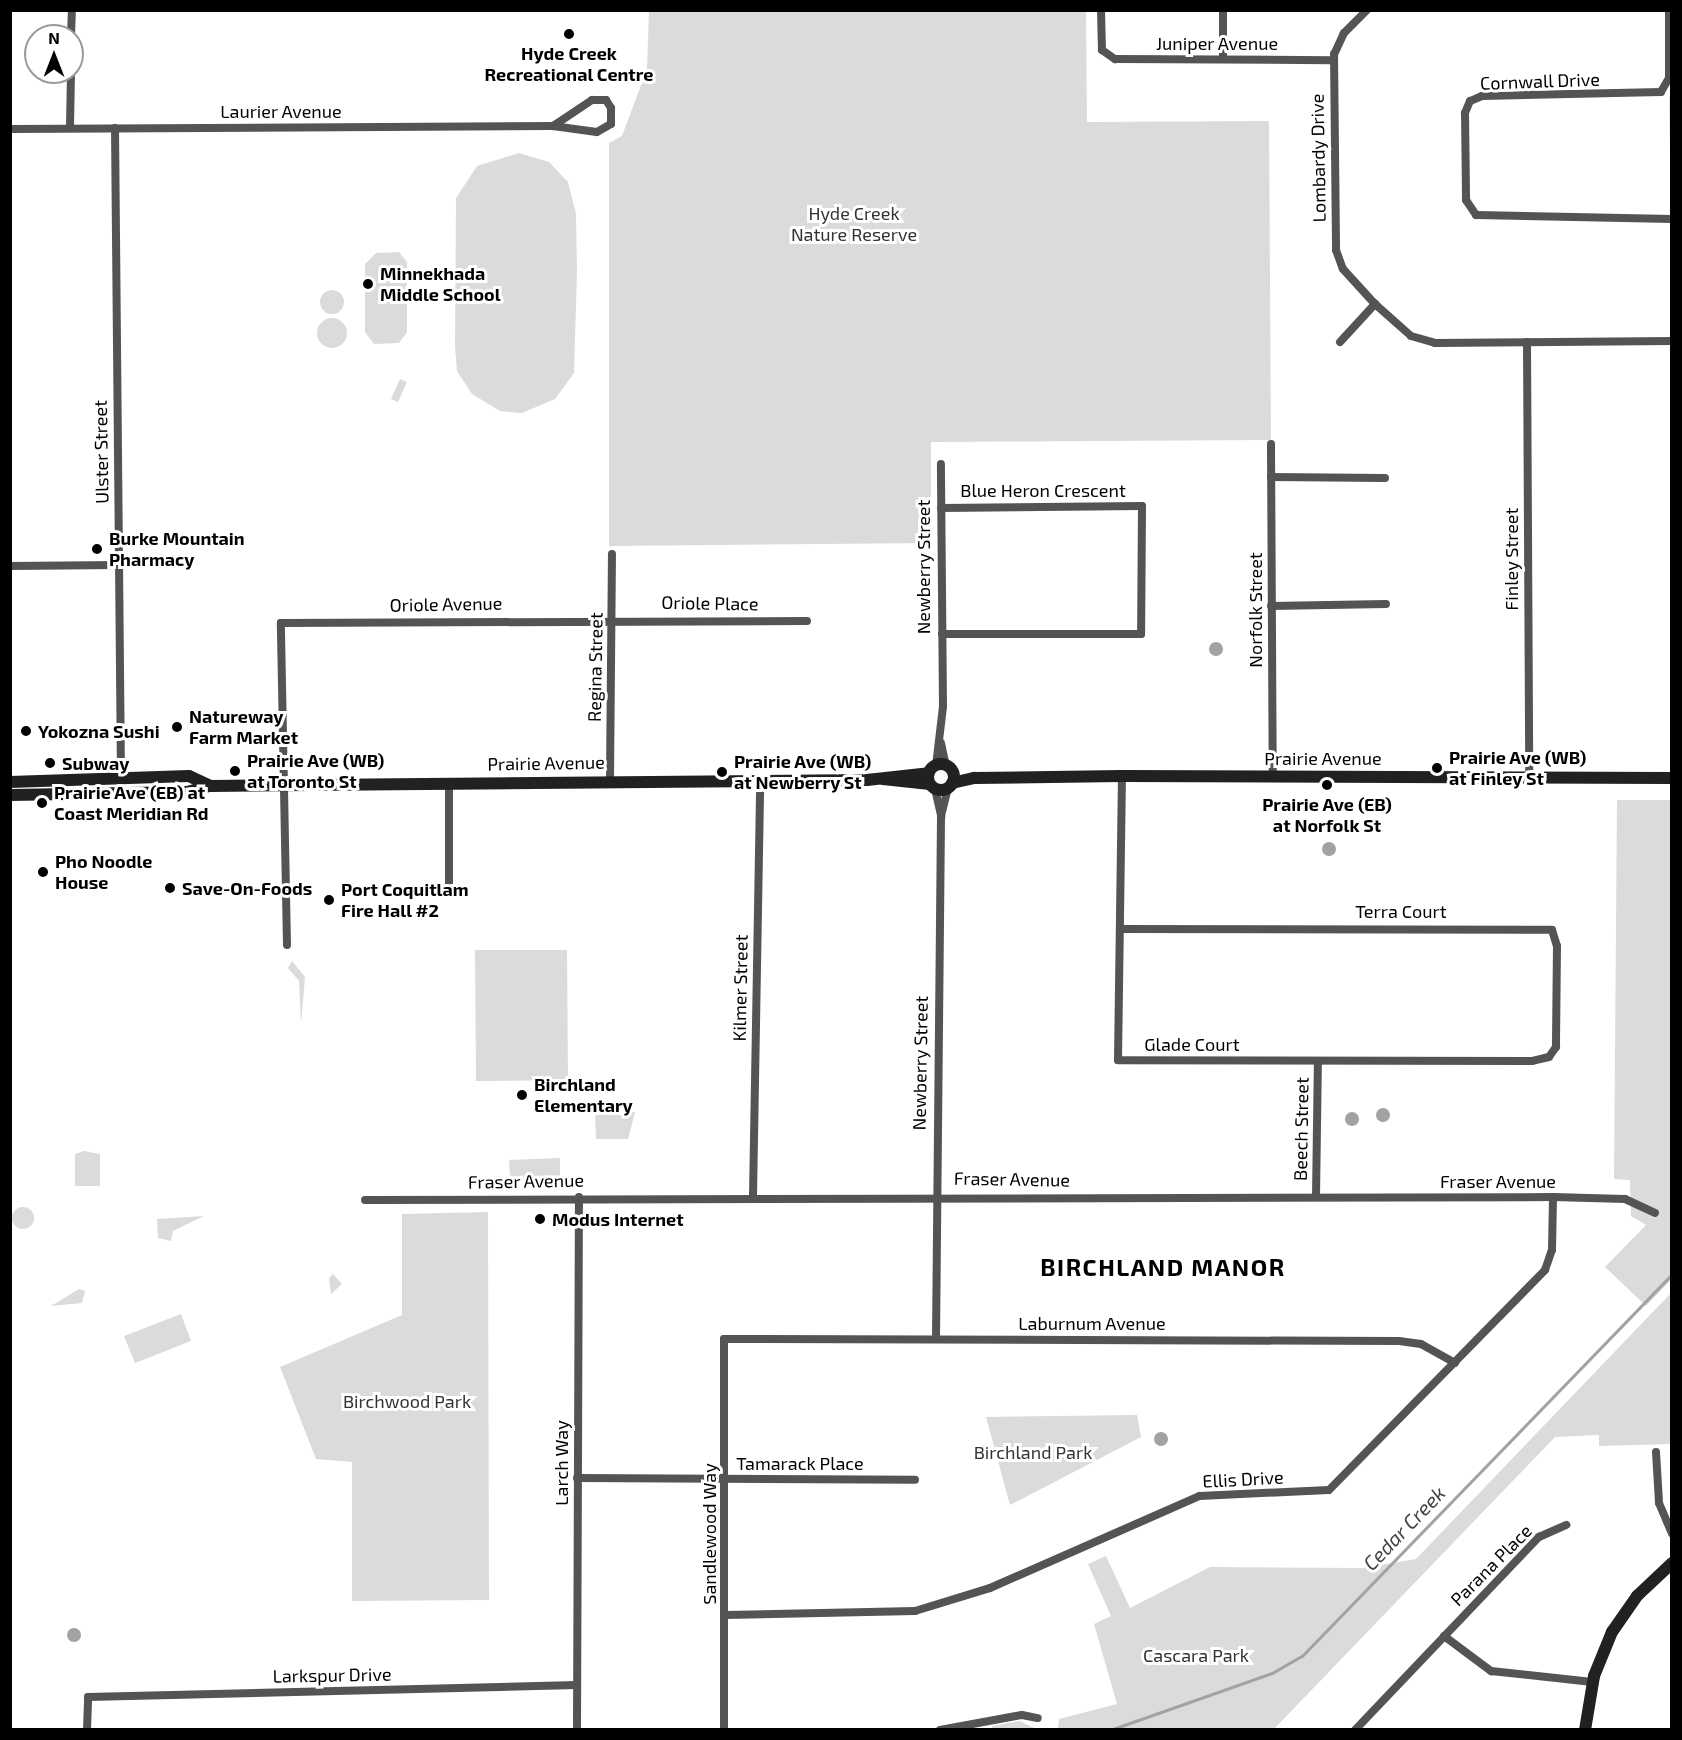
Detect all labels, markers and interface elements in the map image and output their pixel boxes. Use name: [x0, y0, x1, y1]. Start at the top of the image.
north arrow: [24, 24, 84, 84]
marker: Hyde Creek Recreational Centre: [562, 27, 576, 41]
text: N: [48, 28, 60, 47]
street label: Juniper Avenue: [1156, 32, 1278, 54]
place label: Hyde Creek Recreational Centre: [484, 43, 654, 86]
street label: Cornwall Drive: [1480, 68, 1600, 94]
street label: Lombardy Drive: [1306, 93, 1330, 223]
street label: Laurier Avenue: [220, 100, 342, 122]
park label: Hyde Creek Nature Reserve: [791, 203, 917, 246]
place label: Minnekhada Middle School: [380, 263, 501, 306]
marker: Minnekhada Middle School: [361, 277, 375, 291]
street label: Ulster Street: [89, 400, 113, 504]
street label: Blue Heron Crescent: [960, 479, 1126, 501]
street label: Newberry Street: [912, 499, 934, 635]
street label: Finley Street: [1500, 507, 1522, 611]
place label: Burke Mountain Pharmacy: [109, 528, 245, 570]
marker: Burke Mountain Pharmacy: [90, 542, 104, 556]
street label: Norfolk Street: [1244, 552, 1266, 668]
street label: Oriole Place: [661, 591, 759, 615]
street label: Oriole Avenue: [389, 592, 503, 616]
street label: Regina Street: [583, 612, 607, 722]
place label: Natureway Farm Market: [189, 706, 298, 748]
place label: Yokozna Sushi: [38, 720, 160, 742]
marker: Natureway Farm Market: [170, 720, 184, 734]
marker: Yokozna Sushi: [19, 724, 33, 738]
street label: Prairie Avenue: [1264, 747, 1382, 769]
place label: Prairie Ave (WB) at Finley St: [1449, 747, 1587, 789]
place label: Prairie Ave (WB) at Toronto St: [247, 750, 385, 792]
street label: Prairie Avenue: [487, 751, 605, 775]
place label: Prairie Ave (WB) at Newberry St: [734, 751, 872, 794]
place label: Subway: [62, 752, 129, 774]
marker: Subway: [43, 756, 57, 770]
marker: Prairie Ave (WB) at Finley St: [1430, 761, 1444, 775]
marker: Prairie Ave (WB) at Toronto St: [228, 764, 242, 778]
marker: Prairie Ave (WB) at Newberry St: [715, 765, 729, 779]
marker: Prairie Ave (EB) at Norfolk St: [1320, 778, 1334, 792]
place label: Prairie Ave (EB) at Coast Meridian Rd: [54, 782, 209, 824]
place label: Prairie Ave (EB) at Norfolk St: [1262, 794, 1392, 836]
marker: Prairie Ave (EB) at Coast Meridian Rd: [35, 796, 49, 810]
place label: Pho Noodle House: [55, 851, 152, 894]
marker: Pho Noodle House: [36, 865, 50, 879]
place label: Save-On-Foods: [182, 877, 312, 899]
place label: Port Coquitlam Fire Hall #2: [341, 879, 469, 922]
marker: Save-On-Foods: [163, 881, 177, 895]
marker: Port Coquitlam Fire Hall #2: [322, 893, 336, 907]
street label: Terra Court: [1355, 900, 1447, 922]
street label: Kilmer Street: [728, 934, 752, 1042]
street label: Newberry Street: [908, 995, 932, 1131]
street label: Glade Court: [1144, 1033, 1240, 1055]
place label: Birchland Elementary: [534, 1074, 633, 1116]
street label: Beech Street: [1289, 1077, 1313, 1181]
marker: Birchland Elementary: [515, 1088, 529, 1102]
street label: Fraser Avenue: [953, 1167, 1071, 1191]
street label: Fraser Avenue: [467, 1169, 585, 1193]
street label: Fraser Avenue: [1440, 1170, 1556, 1192]
place label: Modus Internet: [552, 1208, 684, 1230]
marker: Modus Internet: [533, 1212, 547, 1226]
district label: BIRCHLAND MANOR: [1040, 1253, 1286, 1281]
street label: Laburnum Avenue: [1018, 1312, 1166, 1334]
park label: Birchwood Park: [343, 1390, 471, 1412]
street label: Larch Way: [550, 1420, 572, 1506]
park label: Birchland Park: [974, 1441, 1092, 1463]
street label: Tamarack Place: [736, 1452, 864, 1474]
street label: Sandlewood Way: [698, 1463, 720, 1605]
street label: Ellis Drive: [1202, 1466, 1284, 1492]
water label: Cedar Creek: [1358, 1481, 1450, 1575]
street label: Parana Place: [1446, 1520, 1536, 1610]
park label: Cascara Park: [1143, 1644, 1249, 1666]
street label: Larkspur Drive: [272, 1663, 392, 1687]

